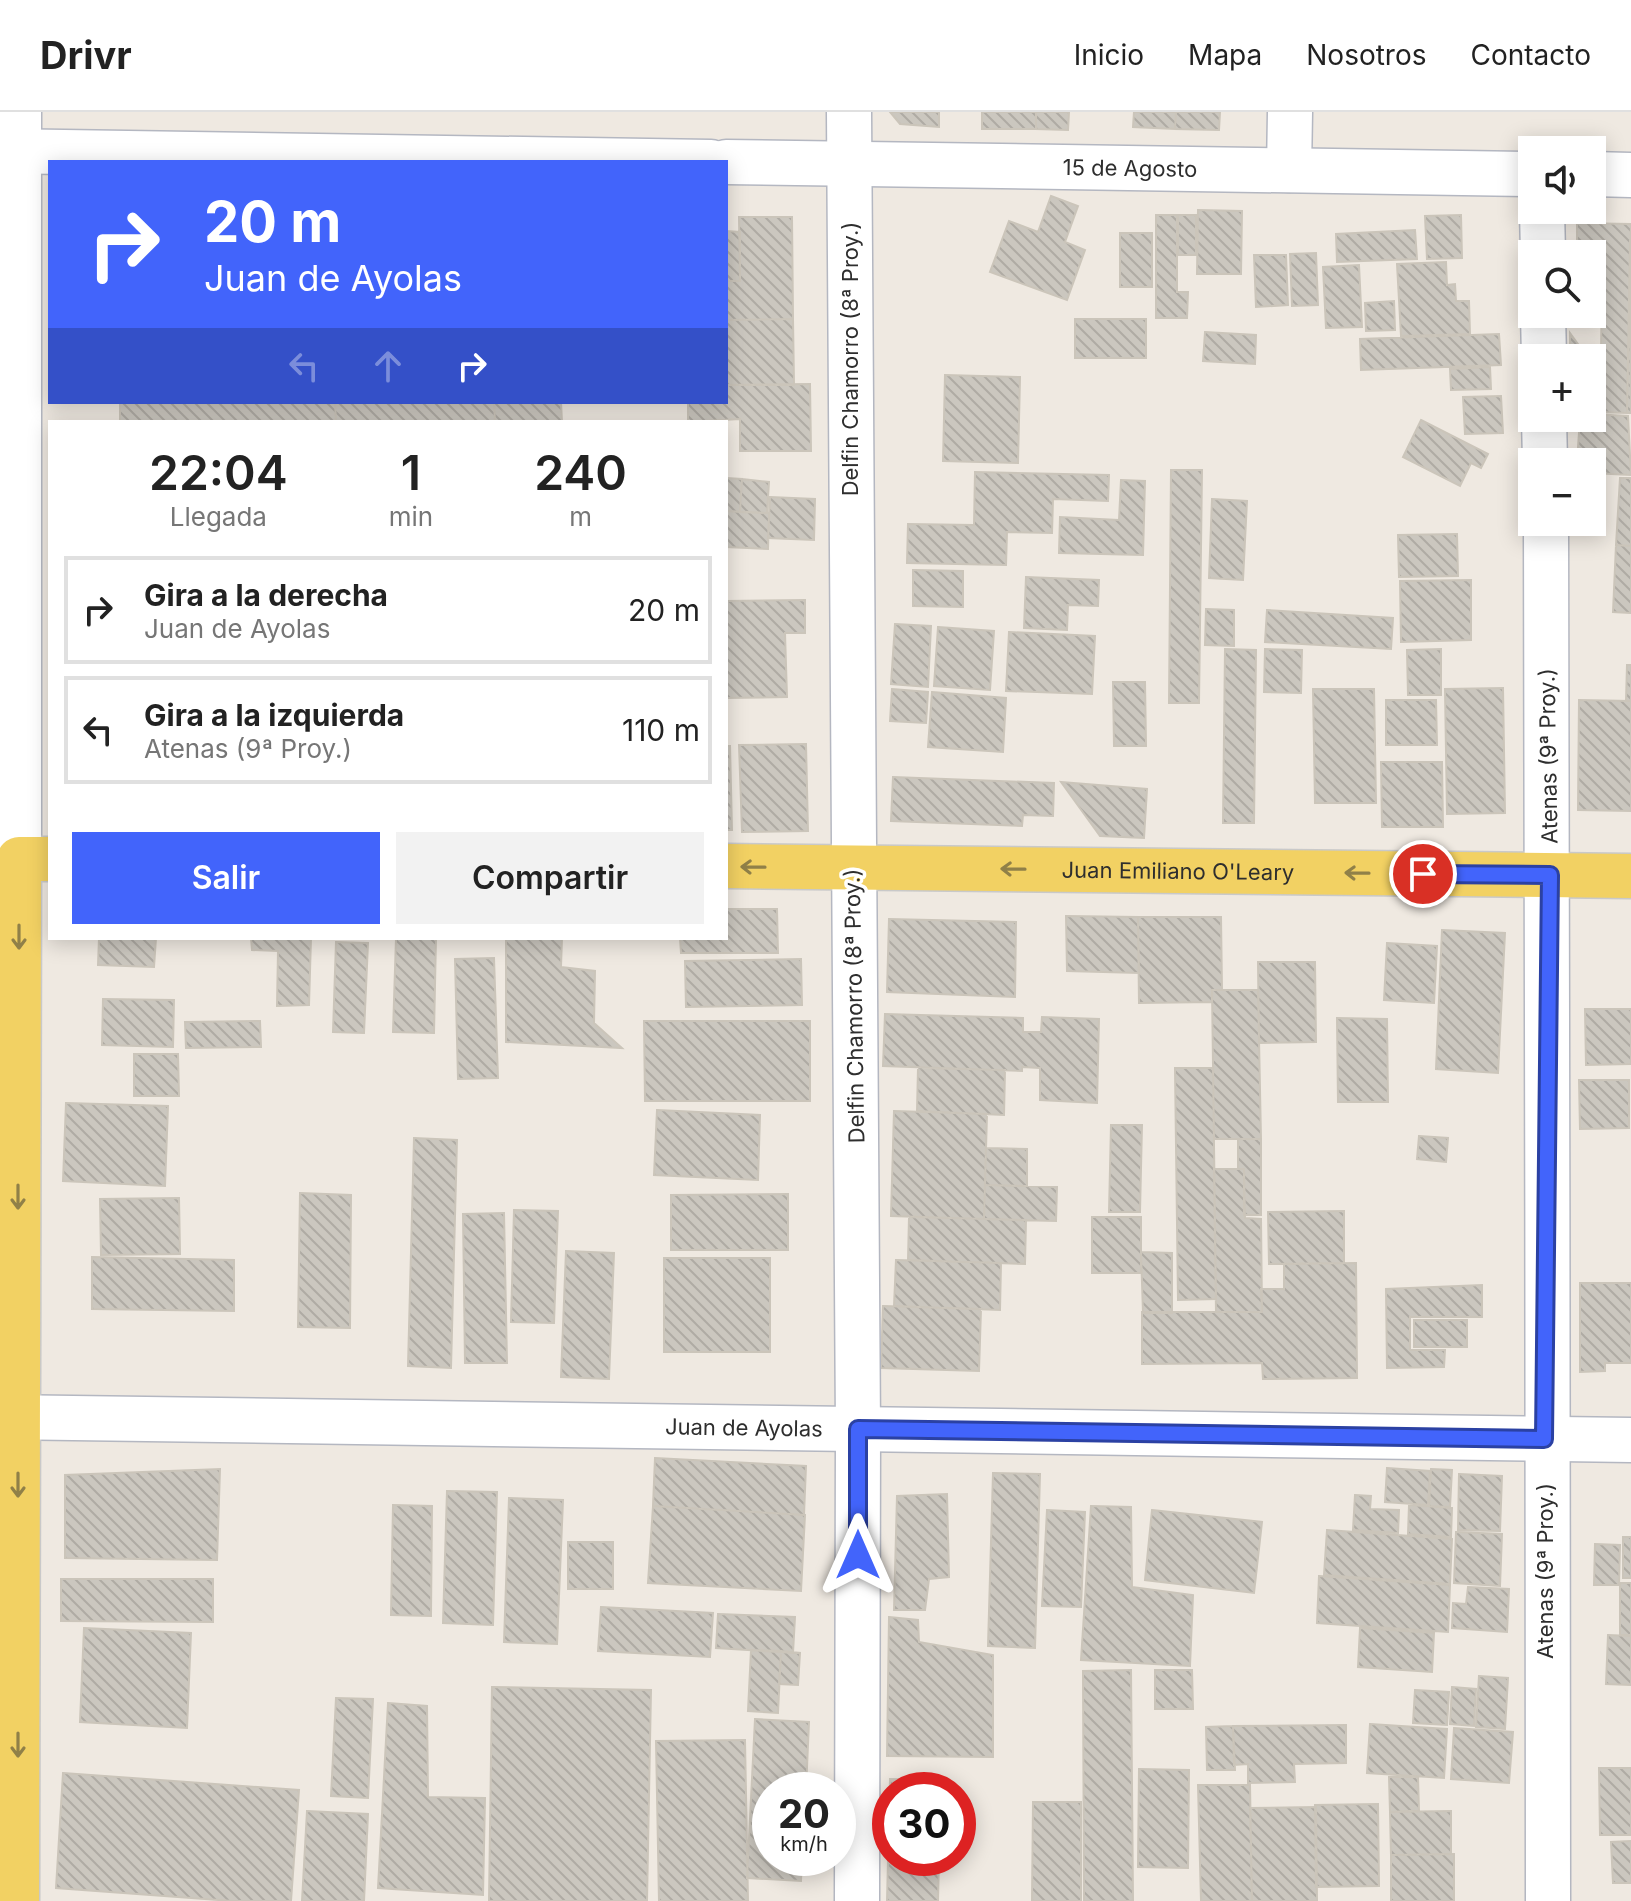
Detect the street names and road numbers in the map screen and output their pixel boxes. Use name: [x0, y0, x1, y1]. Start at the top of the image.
street label: 15 de Agosto: [1062, 154, 1198, 182]
street label: Delfin Chamorro (8ª Proy.): [837, 222, 863, 496]
street label: Atenas (9ª Proy.): [1533, 668, 1563, 844]
street label: Juan Emiliano O'Leary: [1061, 857, 1294, 885]
street label: Delfin Chamorro (8ª Proy.): [839, 868, 869, 1144]
street label: Juan de Ayolas: [665, 1413, 823, 1442]
street label: Atenas (9ª Proy.): [1532, 1483, 1558, 1659]

